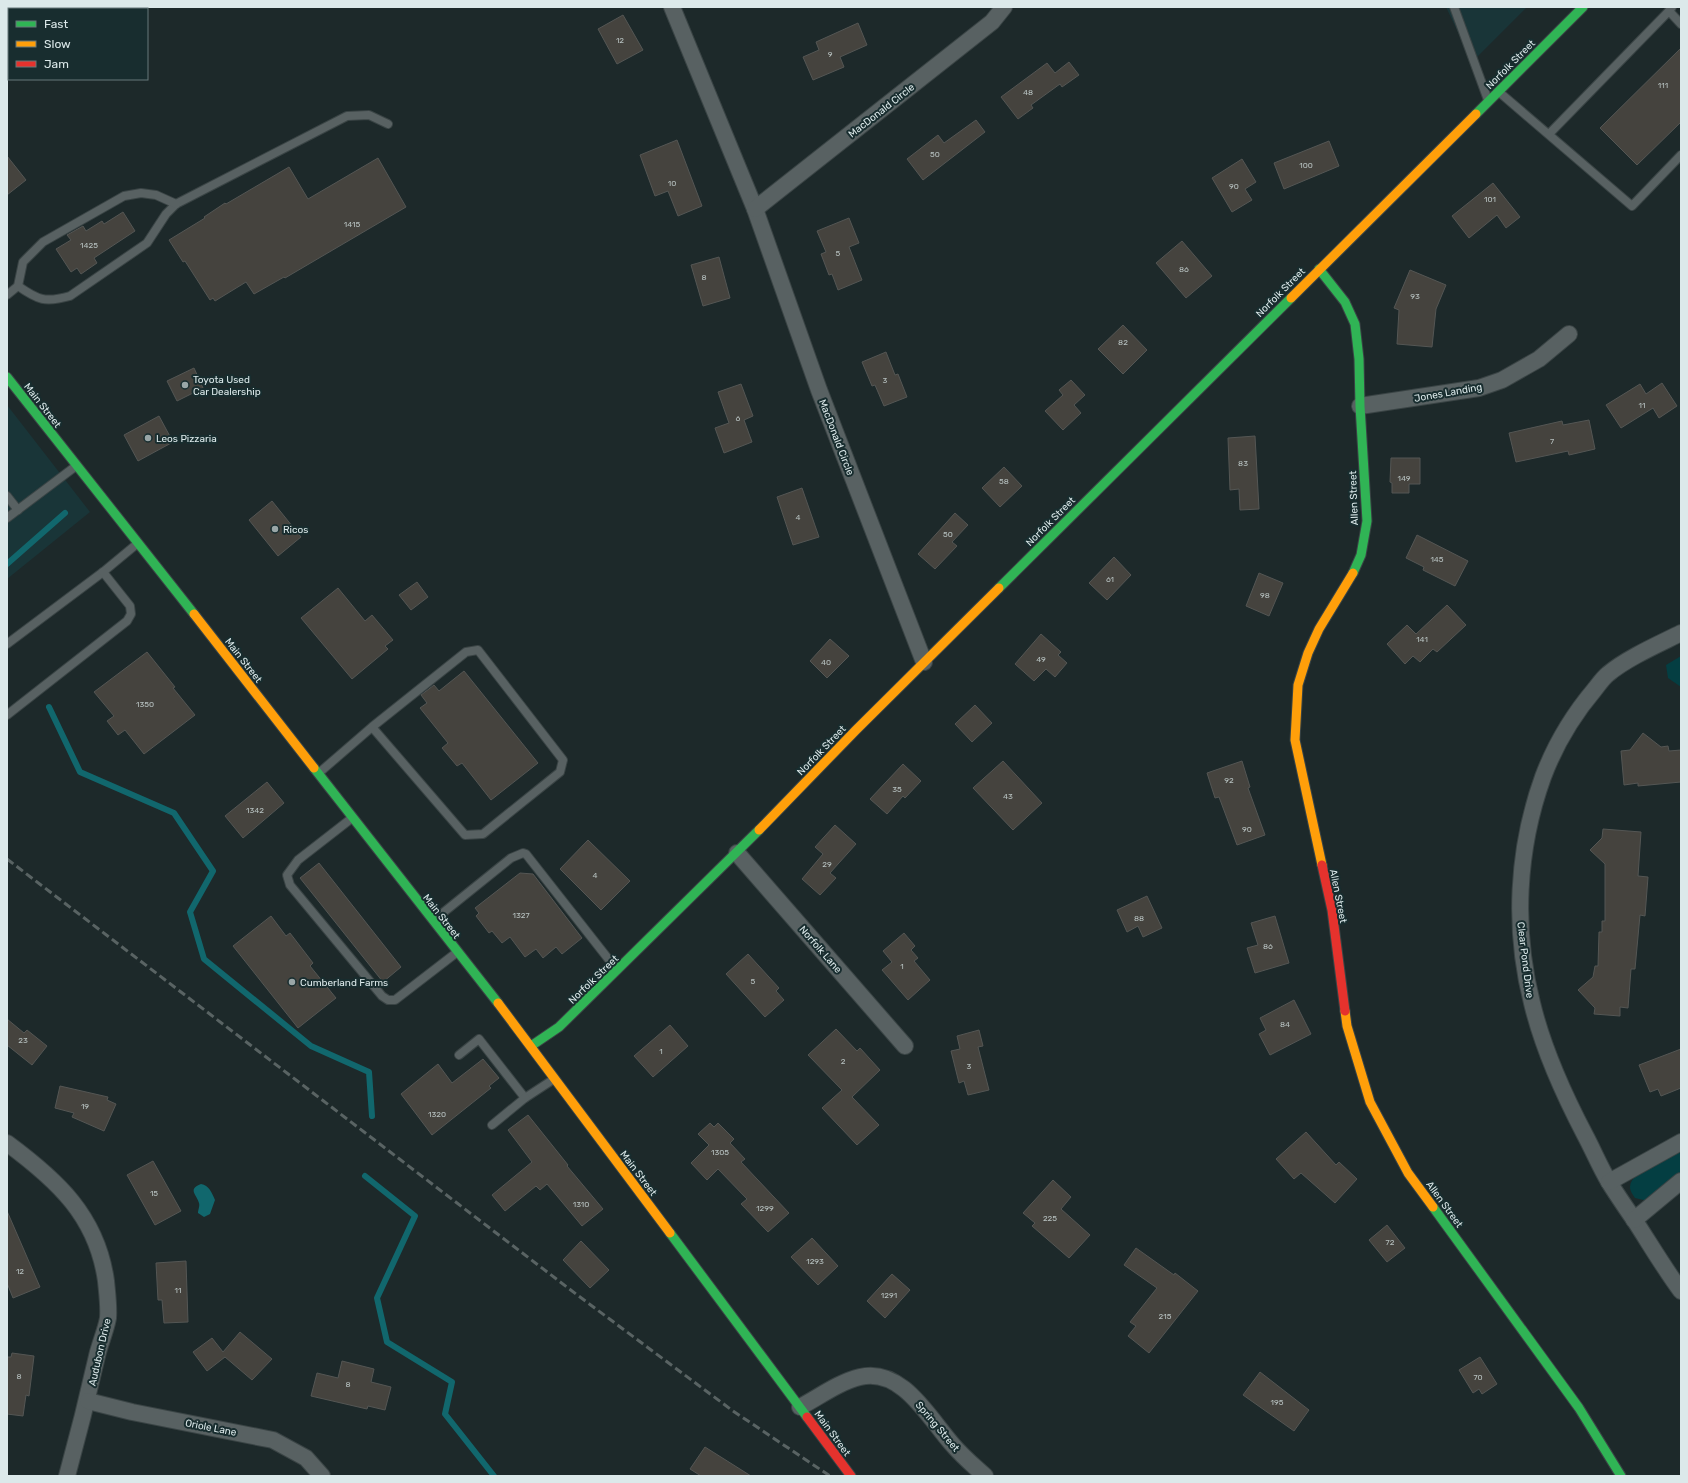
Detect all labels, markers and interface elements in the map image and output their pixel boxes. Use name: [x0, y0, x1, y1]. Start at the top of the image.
legend: [8, 8, 148, 80]
text: Fast: [44, 17, 68, 31]
house number: 12: [616, 36, 624, 45]
text: Slow: [44, 37, 71, 51]
street label: Norfolk Street: [1484, 37, 1538, 92]
house number: 9: [828, 50, 833, 59]
text: Jam: [44, 57, 69, 71]
street label: MacDonald Circle: [846, 81, 917, 140]
house number: 111: [1658, 81, 1668, 90]
house number: 48: [1023, 88, 1033, 97]
house number: 50: [930, 150, 940, 159]
house number: 100: [1299, 161, 1313, 170]
house number: 10: [668, 179, 676, 188]
house number: 90: [1229, 182, 1239, 191]
house number: 101: [1484, 195, 1496, 204]
house number: 1415: [344, 220, 360, 229]
house number: 1425: [80, 241, 98, 250]
house number: 5: [836, 249, 841, 258]
house number: 86: [1179, 265, 1189, 274]
street label: Norfolk Street: [1254, 265, 1308, 320]
house number: 8: [701, 273, 707, 282]
house number: 93: [1410, 292, 1420, 301]
house number: 82: [1118, 338, 1128, 347]
place label: Toyota Used Car Dealership: [193, 374, 261, 398]
house number: 3: [883, 376, 888, 385]
marker: Toyota Used Car Dealership: [180, 380, 190, 390]
street label: Main Street: [21, 381, 63, 430]
street label: Jones Landing: [1413, 381, 1483, 405]
street label: MacDonald Circle: [816, 398, 856, 477]
house number: 11: [1639, 401, 1645, 410]
house number: 6: [736, 414, 741, 423]
marker: Leos Pizzaria: [143, 433, 153, 443]
place label: Leos Pizzaria: [156, 433, 217, 445]
house number: 7: [1550, 437, 1554, 446]
house number: 83: [1238, 459, 1248, 468]
street label: Allen Street: [1347, 470, 1361, 525]
house number: 149: [1397, 474, 1411, 483]
house number: 58: [999, 477, 1009, 486]
street label: Norfolk Street: [1024, 494, 1078, 549]
house number: 4: [796, 513, 801, 522]
marker: Ricos: [270, 524, 280, 534]
place label: Ricos: [283, 524, 308, 536]
house number: 50: [943, 530, 953, 539]
house number: 145: [1430, 555, 1444, 564]
house number: 61: [1106, 575, 1114, 584]
house number: 98: [1260, 591, 1270, 600]
house number: 141: [1416, 635, 1428, 644]
street label: Main Street: [222, 636, 264, 685]
house number: 49: [1036, 655, 1046, 664]
house number: 40: [821, 658, 831, 667]
house number: 1350: [136, 700, 154, 709]
street label: Norfolk Street: [795, 723, 849, 778]
house number: 92: [1224, 776, 1234, 785]
house number: 35: [892, 785, 902, 794]
house number: 43: [1003, 792, 1013, 801]
house number: 1342: [246, 806, 264, 815]
house number: 90: [1242, 825, 1252, 834]
house number: 29: [822, 860, 832, 869]
street label: Allen Street: [1327, 868, 1349, 924]
house number: 4: [593, 871, 598, 880]
street label: Main Street: [420, 892, 462, 941]
house number: 1327: [512, 911, 530, 920]
house number: 88: [1134, 914, 1144, 923]
street label: Clear Pond Drive: [1514, 921, 1536, 999]
street label: Norfolk Lane: [796, 924, 844, 976]
house number: 86: [1263, 942, 1273, 951]
street label: Norfolk Street: [566, 953, 621, 1007]
house number: 1: [900, 962, 904, 971]
marker: Cumberland Farms: [287, 977, 297, 987]
place label: Cumberland Farms: [300, 977, 388, 989]
house number: 5: [751, 977, 756, 986]
house number: 84: [1280, 1020, 1290, 1029]
house number: 23: [18, 1036, 28, 1045]
house number: 1: [659, 1047, 663, 1056]
house number: 2: [841, 1057, 846, 1066]
house number: 3: [967, 1062, 972, 1071]
house number: 19: [81, 1102, 89, 1111]
house number: 1320: [428, 1110, 446, 1119]
house number: 1305: [711, 1148, 729, 1157]
street label: Main Street: [617, 1149, 659, 1199]
street label: Allen Street: [1423, 1179, 1465, 1230]
house number: 15: [150, 1189, 158, 1198]
house number: 1310: [573, 1200, 589, 1209]
house number: 1299: [756, 1204, 774, 1213]
house number: 225: [1043, 1214, 1057, 1223]
house number: 72: [1386, 1238, 1395, 1247]
house number: 1293: [806, 1257, 824, 1266]
house number: 12: [16, 1267, 24, 1276]
house number: 11: [175, 1286, 181, 1295]
house number: 1291: [881, 1291, 897, 1300]
house number: 215: [1159, 1312, 1172, 1321]
street label: Audubon Drive: [86, 1317, 114, 1387]
house number: 8: [16, 1372, 22, 1381]
house number: 70: [1473, 1373, 1483, 1382]
house number: 8: [345, 1380, 351, 1389]
house number: 195: [1271, 1398, 1284, 1407]
street label: Spring Street: [913, 1399, 962, 1454]
street label: Main Street: [812, 1408, 853, 1459]
street label: Oriole Lane: [184, 1417, 238, 1439]

